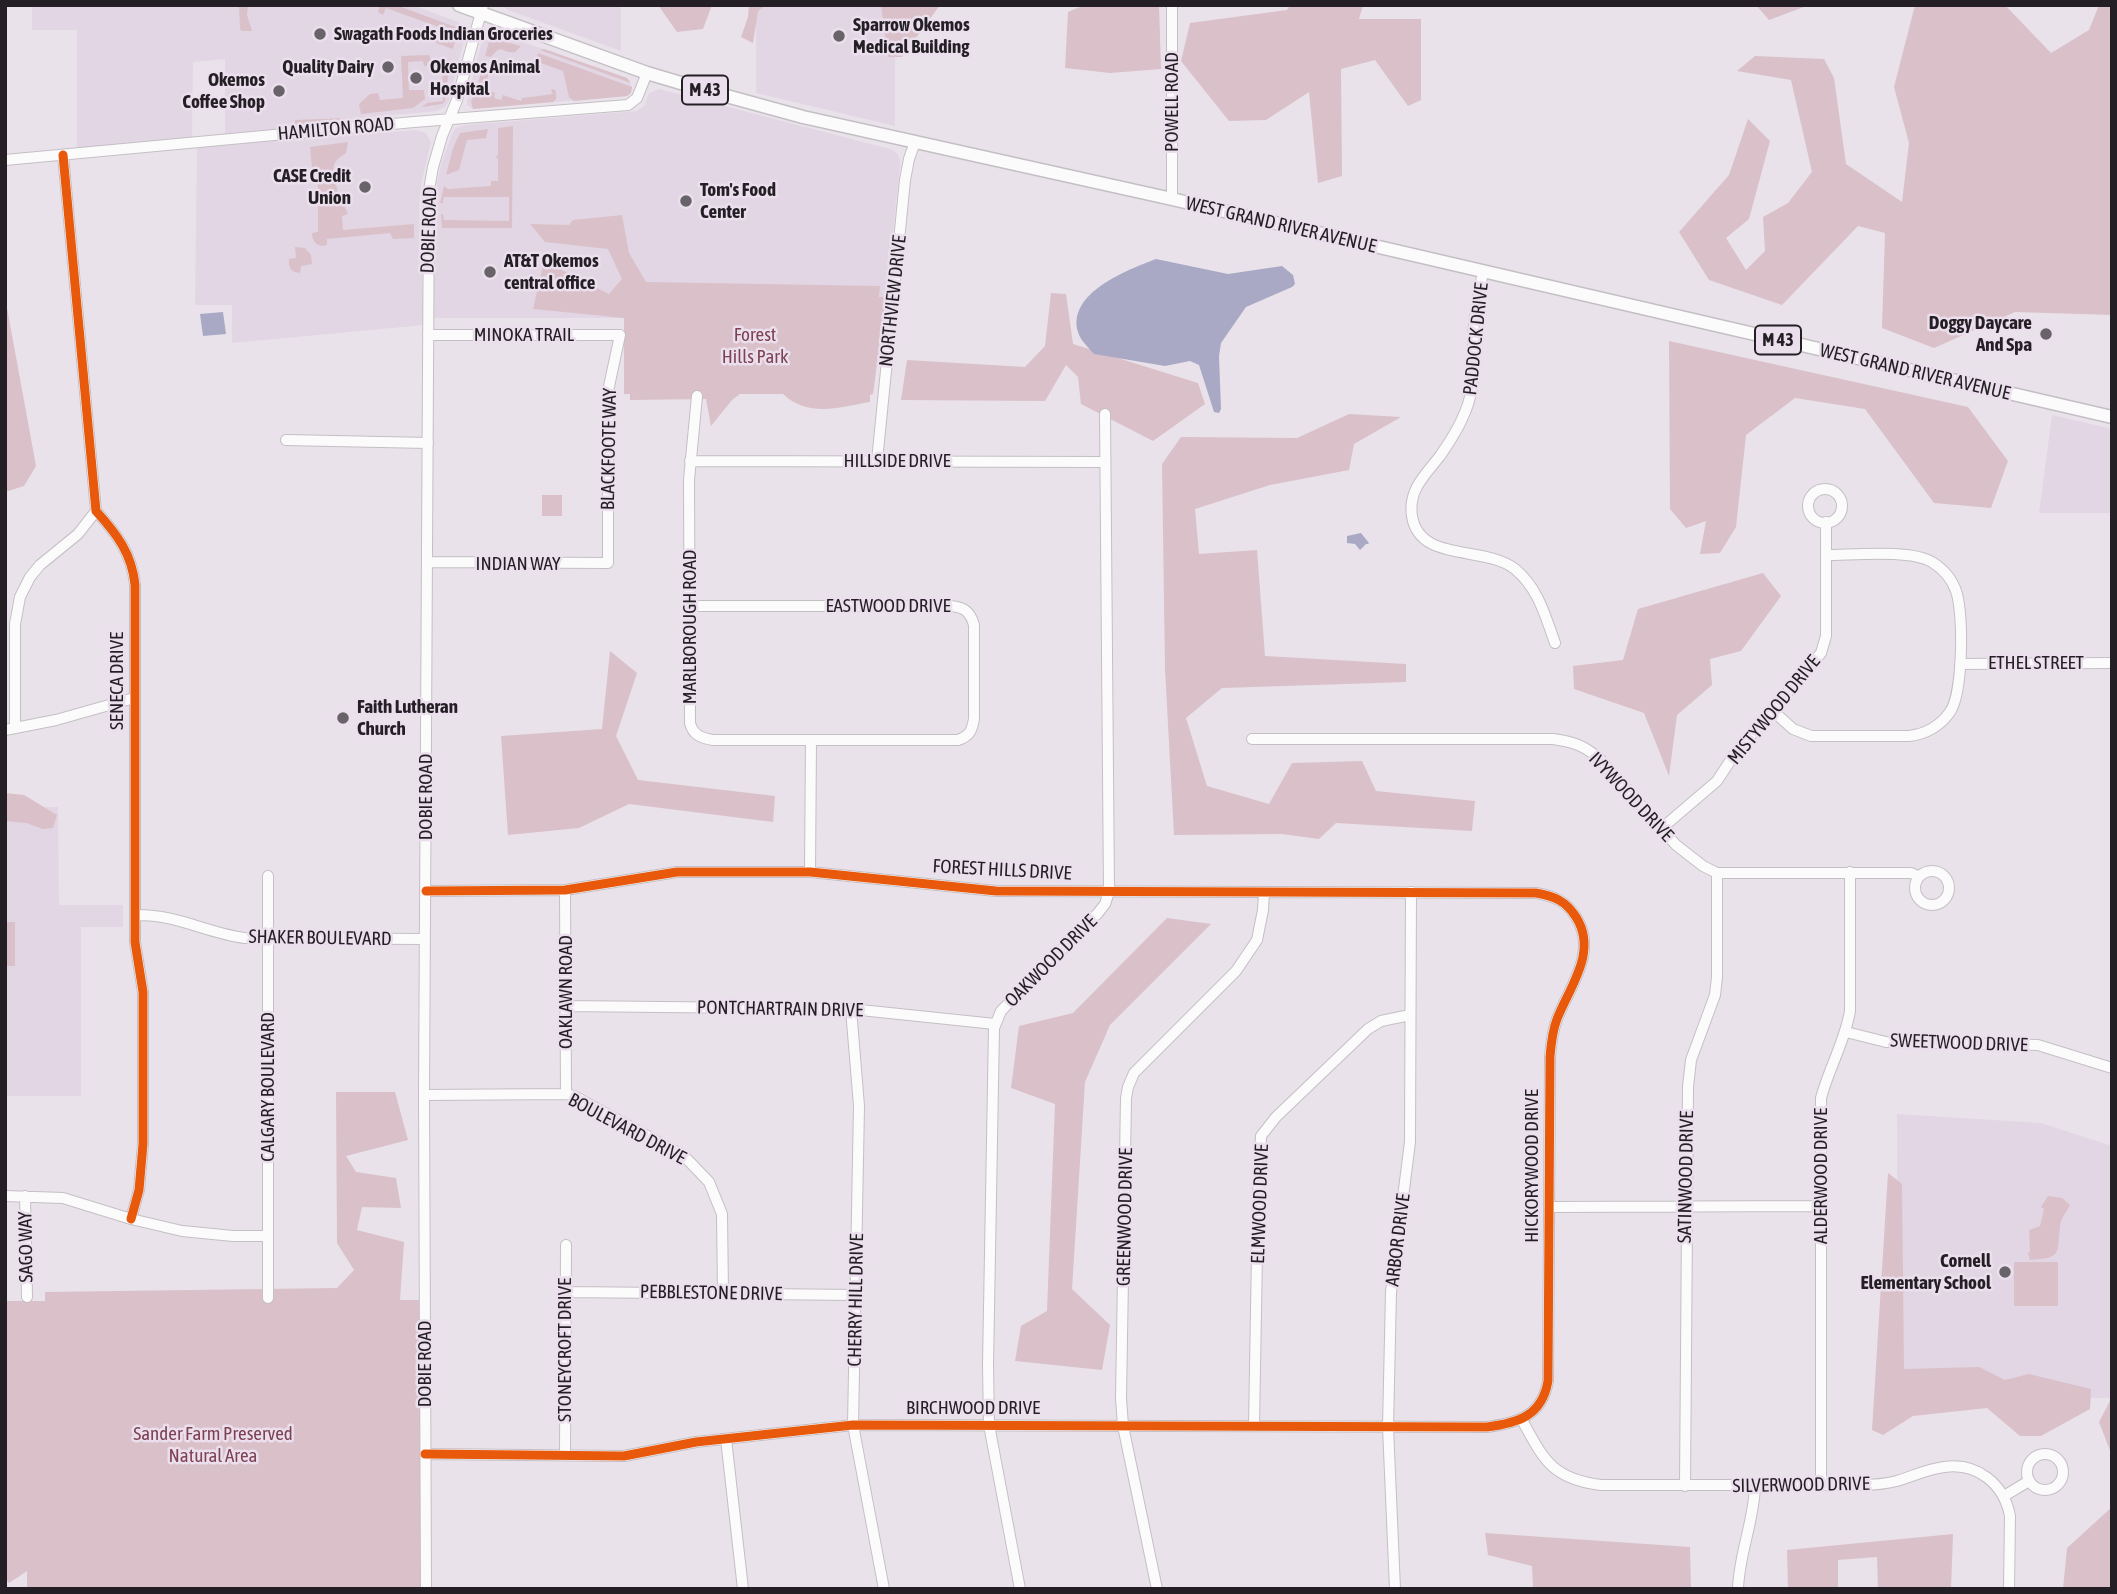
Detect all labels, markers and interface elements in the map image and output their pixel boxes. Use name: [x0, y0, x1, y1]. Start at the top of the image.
place label: Sparrow Okemos Medical Building: [853, 14, 970, 58]
place label: Swagath Foods Indian Groceries: [334, 23, 553, 45]
marker: Swagath Foods Indian Groceries: [312, 26, 328, 42]
marker: Sparrow Okemos Medical Building: [831, 28, 847, 44]
street label: POWELL ROAD: [1161, 52, 1183, 152]
place label: Quality Dairy: [282, 56, 374, 78]
place label: Okemos Animal Hospital: [430, 56, 540, 100]
marker: Quality Dairy: [380, 59, 396, 75]
place label: Okemos Coffee Shop: [182, 69, 265, 113]
marker: Okemos Animal Hospital: [408, 70, 424, 86]
road number: M 43: [682, 76, 728, 104]
marker: Okemos Coffee Shop: [271, 83, 287, 99]
street label: HAMILTON ROAD: [277, 113, 395, 145]
place label: CASE Credit Union: [273, 165, 351, 209]
marker: CASE Credit Union: [357, 179, 373, 195]
place label: Tom's Food Center: [700, 179, 776, 223]
street label: DOBIE ROAD: [416, 186, 442, 274]
street label: WEST GRAND RIVER AVENUE: [1184, 192, 1378, 258]
marker: Tom's Food Center: [678, 193, 694, 209]
street label: NORTHVIEW DRIVE: [875, 234, 911, 368]
place label: AT&T Okemos central office: [504, 250, 599, 294]
marker: AT&T Okemos central office: [482, 264, 498, 280]
street label: PADDOCK DRIVE: [1459, 282, 1493, 396]
place label: Doggy Daycare And Spa: [1929, 312, 2032, 356]
street label: MINOKA TRAIL: [474, 324, 574, 346]
park label: Forest Hills Park: [722, 324, 788, 368]
road number: M 43: [1755, 326, 1801, 354]
marker: Doggy Daycare And Spa: [2038, 326, 2054, 342]
street label: WEST GRAND RIVER AVENUE: [1818, 339, 2012, 405]
street label: BLACKFOOTE WAY: [597, 388, 621, 510]
street label: HILLSIDE DRIVE: [843, 450, 951, 472]
street label: MARLBOROUGH ROAD: [679, 550, 701, 704]
street label: INDIAN WAY: [476, 553, 560, 575]
street label: EASTWOOD DRIVE: [825, 595, 951, 617]
street label: SENECA DRIVE: [106, 632, 128, 730]
street label: MISTYWOOD DRIVE: [1723, 651, 1825, 769]
street label: ETHEL STREET: [1988, 652, 2084, 674]
place label: Faith Lutheran Church: [357, 696, 458, 740]
marker: Faith Lutheran Church: [335, 710, 351, 726]
street label: IVYWOOD DRIVE: [1584, 748, 1678, 846]
street label: DOBIE ROAD: [415, 754, 437, 840]
street label: FOREST HILLS DRIVE: [932, 855, 1072, 885]
street label: OAKWOOD DRIVE: [1000, 910, 1102, 1012]
street label: SHAKER BOULEVARD: [248, 925, 392, 951]
street label: OAKLAWN ROAD: [555, 935, 577, 1049]
street label: PONTCHARTRAIN DRIVE: [697, 996, 863, 1022]
street label: CALGARY BOULEVARD: [257, 1012, 279, 1162]
street label: SWEETWOOD DRIVE: [1890, 1029, 2028, 1057]
street label: BOULEVARD DRIVE: [564, 1088, 690, 1170]
street label: HICKORYWOOD DRIVE: [1521, 1089, 1543, 1243]
street label: ALDERWOOD DRIVE: [1810, 1108, 1832, 1244]
street label: SATINWOOD DRIVE: [1673, 1111, 1699, 1243]
street label: ELMWOOD DRIVE: [1247, 1144, 1273, 1264]
street label: GREENWOOD DRIVE: [1112, 1148, 1138, 1286]
street label: ARBOR DRIVE: [1381, 1192, 1415, 1288]
street label: SAGO WAY: [14, 1211, 38, 1283]
street label: CHERRY HILL DRIVE: [843, 1233, 869, 1367]
place label: Cornell Elementary School: [1860, 1250, 1991, 1294]
marker: Cornell Elementary School: [1997, 1264, 2013, 1280]
street label: STONEYCROFT DRIVE: [554, 1278, 576, 1422]
street label: PEBBLESTONE DRIVE: [640, 1280, 782, 1306]
street label: DOBIE ROAD: [414, 1321, 436, 1407]
street label: BIRCHWOOD DRIVE: [906, 1397, 1040, 1419]
park label: Sander Farm Preserved Natural Area: [133, 1423, 293, 1467]
street label: SILVERWOOD DRIVE: [1732, 1472, 1870, 1498]

